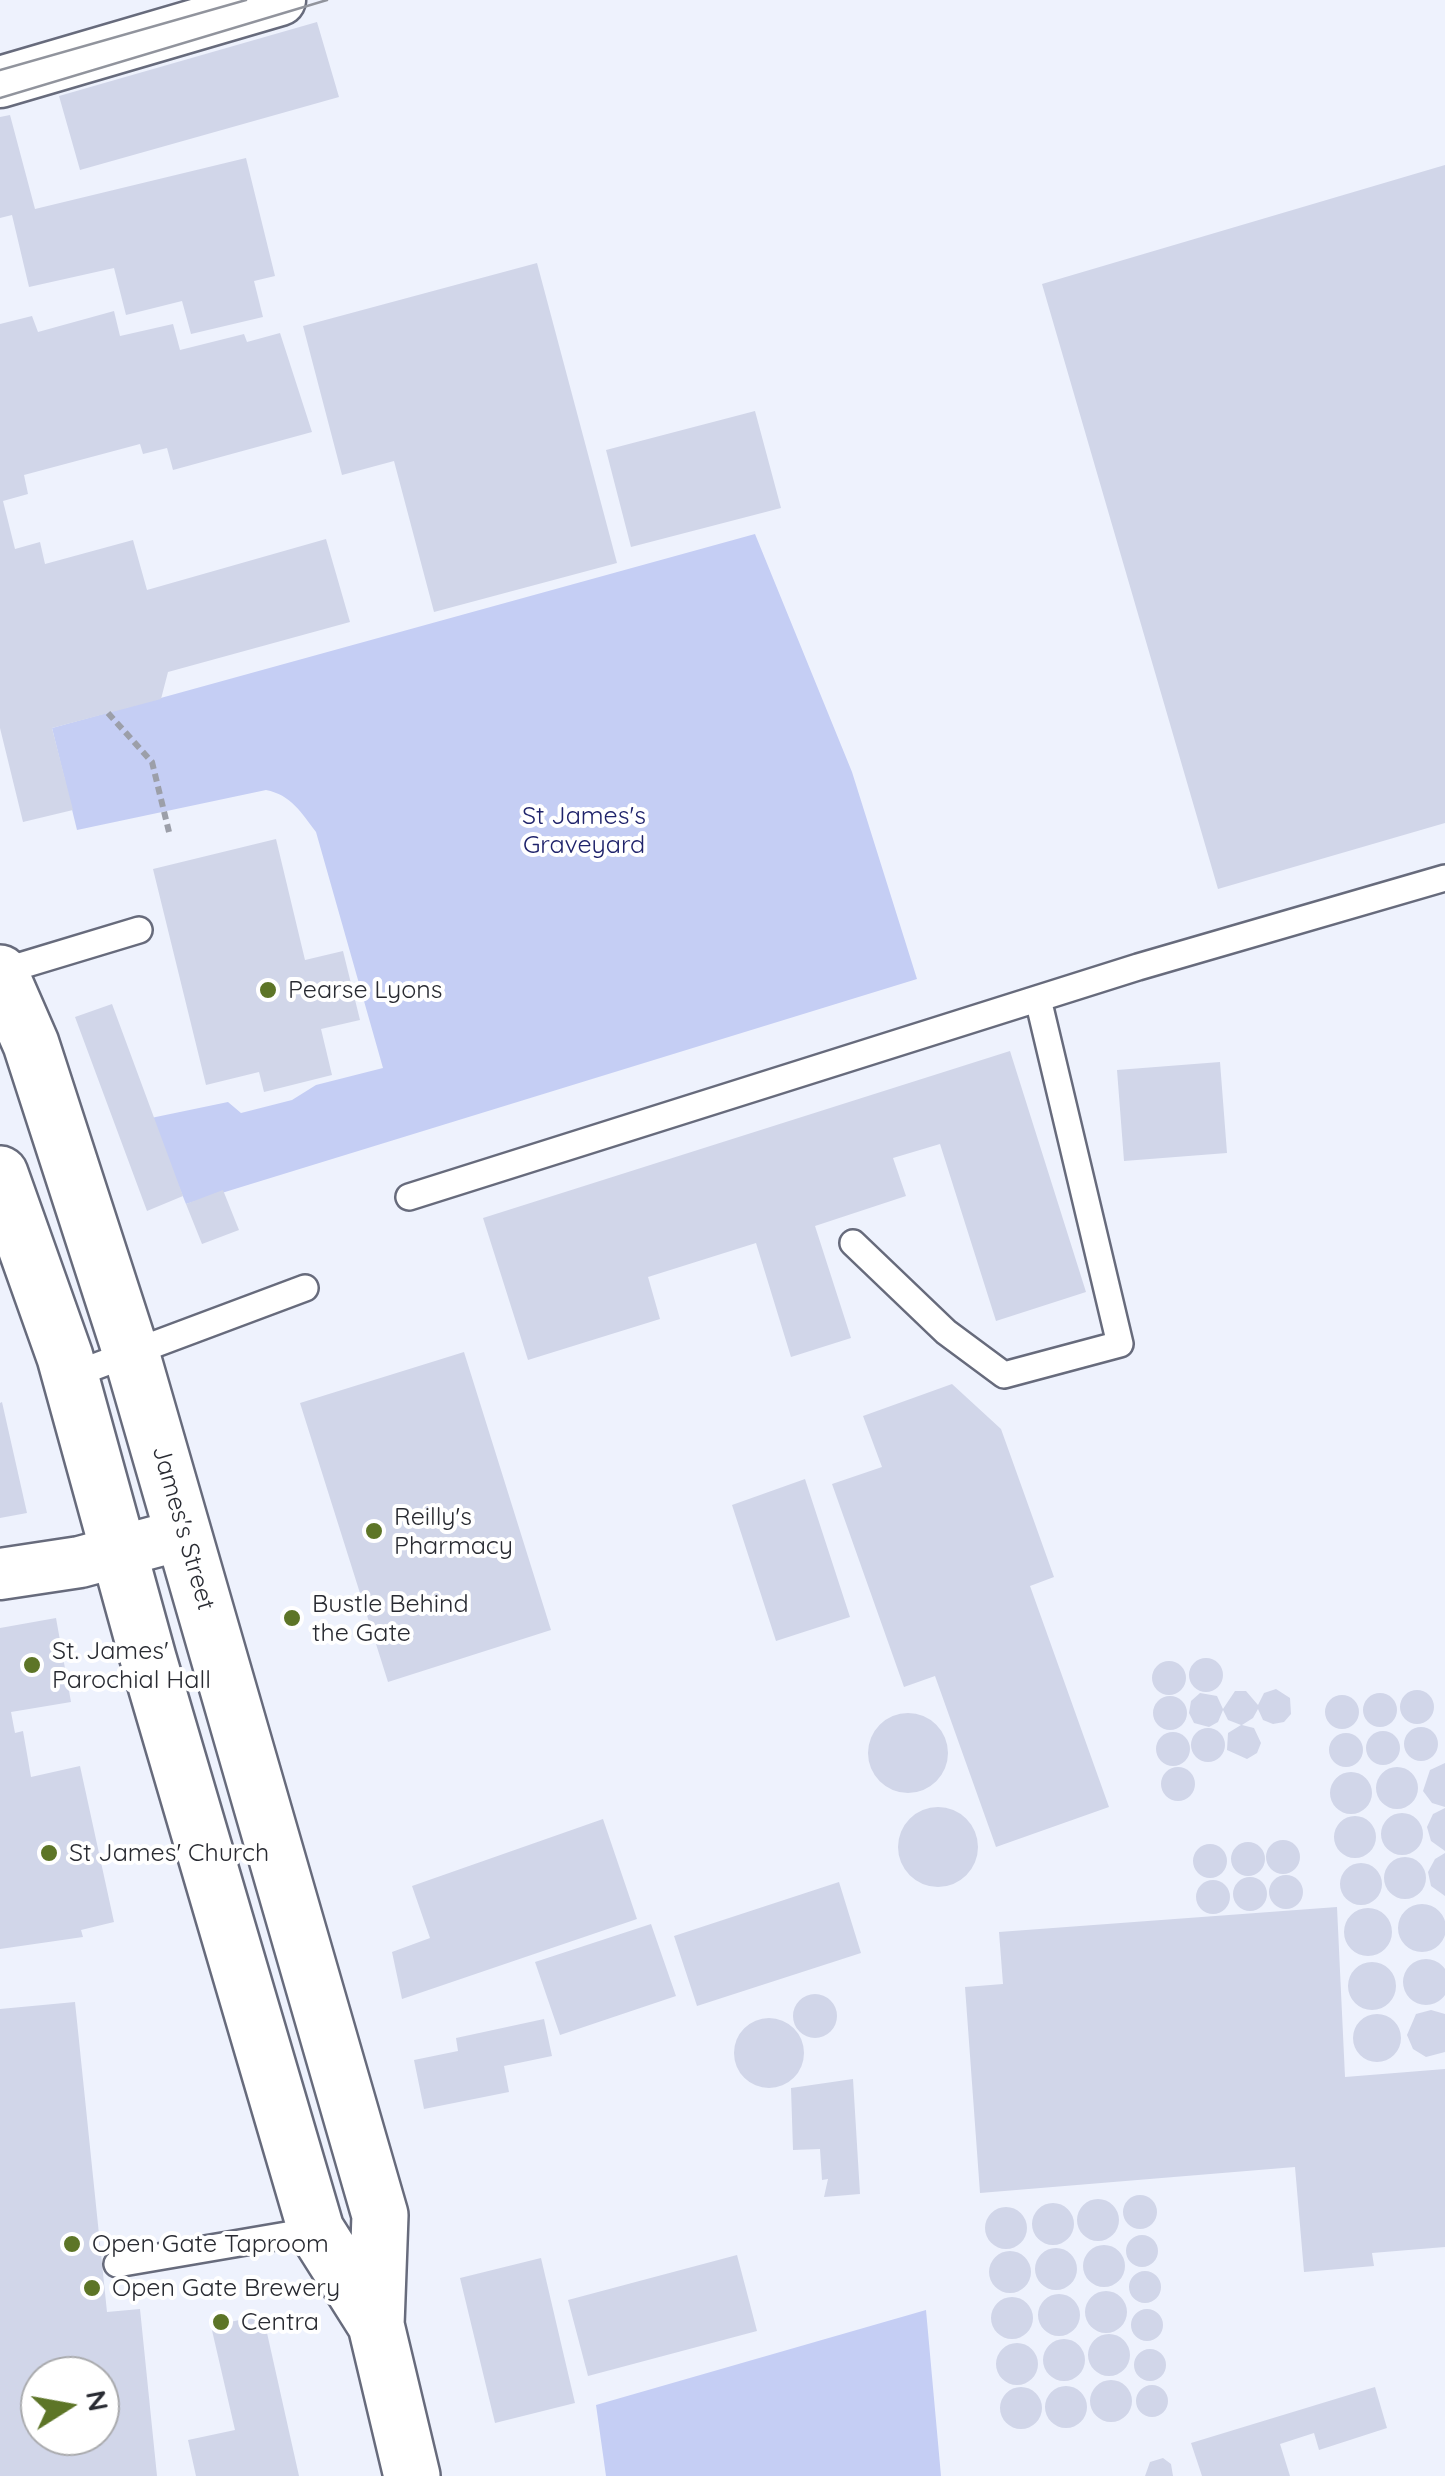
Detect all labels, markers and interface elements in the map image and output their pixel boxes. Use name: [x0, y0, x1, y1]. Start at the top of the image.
park label: St James's Graveyard: [522, 801, 646, 860]
place label: Pearse Lyons: [288, 975, 442, 1005]
marker: Pearse Lyons: [257, 979, 279, 1001]
street label: James's Street: [145, 1442, 221, 1614]
place label: Reilly's Pharmacy: [394, 1502, 513, 1561]
marker: Reilly's Pharmacy: [363, 1520, 385, 1542]
place label: Bustle Behind the Gate: [312, 1589, 469, 1648]
marker: Bustle Behind the Gate: [281, 1607, 303, 1629]
place label: St. James' Parochial Hall: [52, 1636, 211, 1695]
marker: St. James' Parochial Hall: [21, 1654, 43, 1676]
place label: St James' Church: [69, 1838, 269, 1868]
marker: St James' Church: [38, 1842, 60, 1864]
place label: Open Gate Taproom: [92, 2229, 329, 2259]
marker: Open Gate Taproom: [61, 2233, 83, 2255]
place label: Open Gate Brewery: [112, 2273, 340, 2303]
marker: Open Gate Brewery: [81, 2277, 103, 2299]
place label: Centra: [241, 2307, 319, 2337]
marker: Centra: [210, 2311, 232, 2333]
north arrow: [20, 2356, 120, 2456]
text: N: [79, 2387, 117, 2414]

